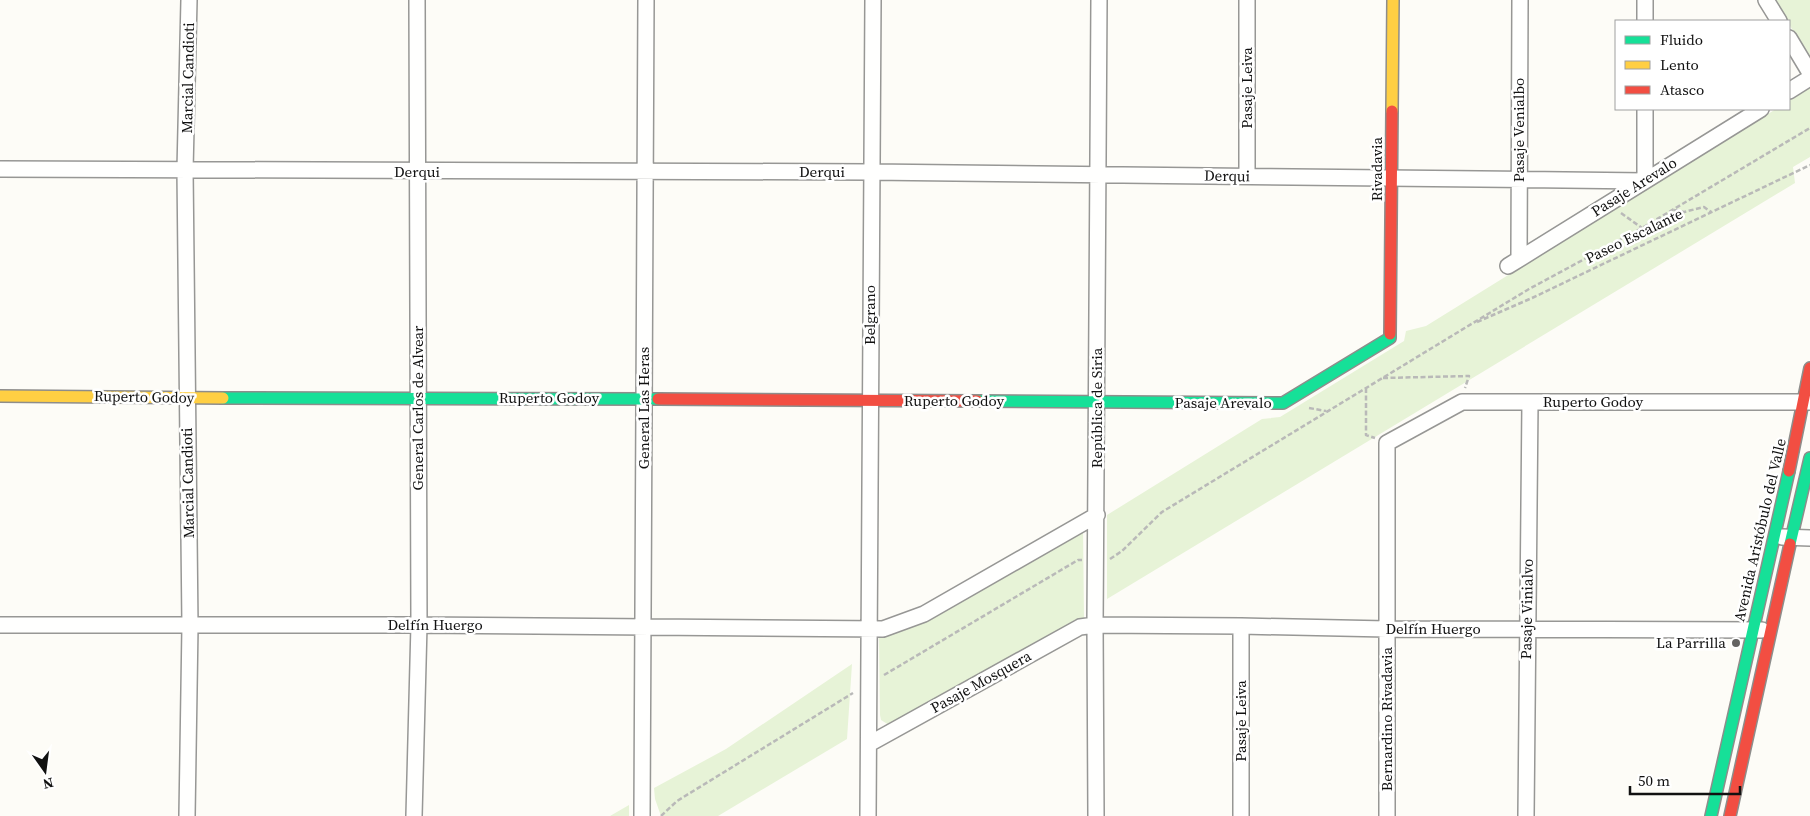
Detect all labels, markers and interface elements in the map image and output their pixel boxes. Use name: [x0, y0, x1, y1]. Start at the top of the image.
legend: [1615, 20, 1790, 110]
street label: Marcial Candioti: [176, 22, 199, 134]
text: Fluido: [1660, 29, 1703, 50]
street label: Pasaje Leiva: [1236, 47, 1257, 129]
text: Lento: [1660, 54, 1699, 75]
street label: Pasaje Venialbo: [1508, 78, 1529, 182]
text: Atasco: [1660, 79, 1704, 100]
street label: Rivadavia: [1366, 136, 1387, 201]
street label: Pasaje Arevalo: [1587, 152, 1681, 221]
street label: Derqui: [394, 161, 440, 182]
street label: Derqui: [799, 161, 845, 182]
street label: Derqui: [1204, 165, 1250, 186]
street label: Paseo Escalante: [1581, 203, 1686, 268]
street label: Belgrano: [859, 285, 880, 345]
street label: General Carlos de Alvear: [407, 325, 428, 490]
street label: General Las Heras: [633, 347, 654, 469]
street label: República de Siria: [1086, 347, 1107, 468]
street label: Ruperto Godoy: [94, 385, 195, 408]
street label: Ruperto Godoy: [499, 387, 600, 408]
street label: Ruperto Godoy: [904, 390, 1005, 411]
street label: Ruperto Godoy: [1543, 391, 1644, 412]
street label: Pasaje Arevalo: [1174, 392, 1272, 413]
street label: Marcial Candioti: [176, 427, 199, 539]
street label: Avenida Aristóbulo del Valle: [1728, 436, 1791, 624]
street label: Pasaje Vinialvo: [1515, 559, 1538, 659]
street label: Delfín Huergo: [387, 614, 483, 635]
street label: Delfín Huergo: [1385, 618, 1481, 639]
place label: La Parrilla: [1656, 632, 1726, 653]
marker: La Parrilla: [1730, 637, 1742, 649]
street label: Pasaje Mosquera: [927, 645, 1035, 718]
street label: Bernardino Rivadavia: [1376, 646, 1397, 791]
street label: Pasaje Leiva: [1230, 680, 1251, 762]
north arrow: [20, 746, 70, 796]
scale bar: [1630, 764, 1740, 796]
text: 50 m: [1638, 770, 1670, 791]
text: N: [41, 773, 56, 795]

